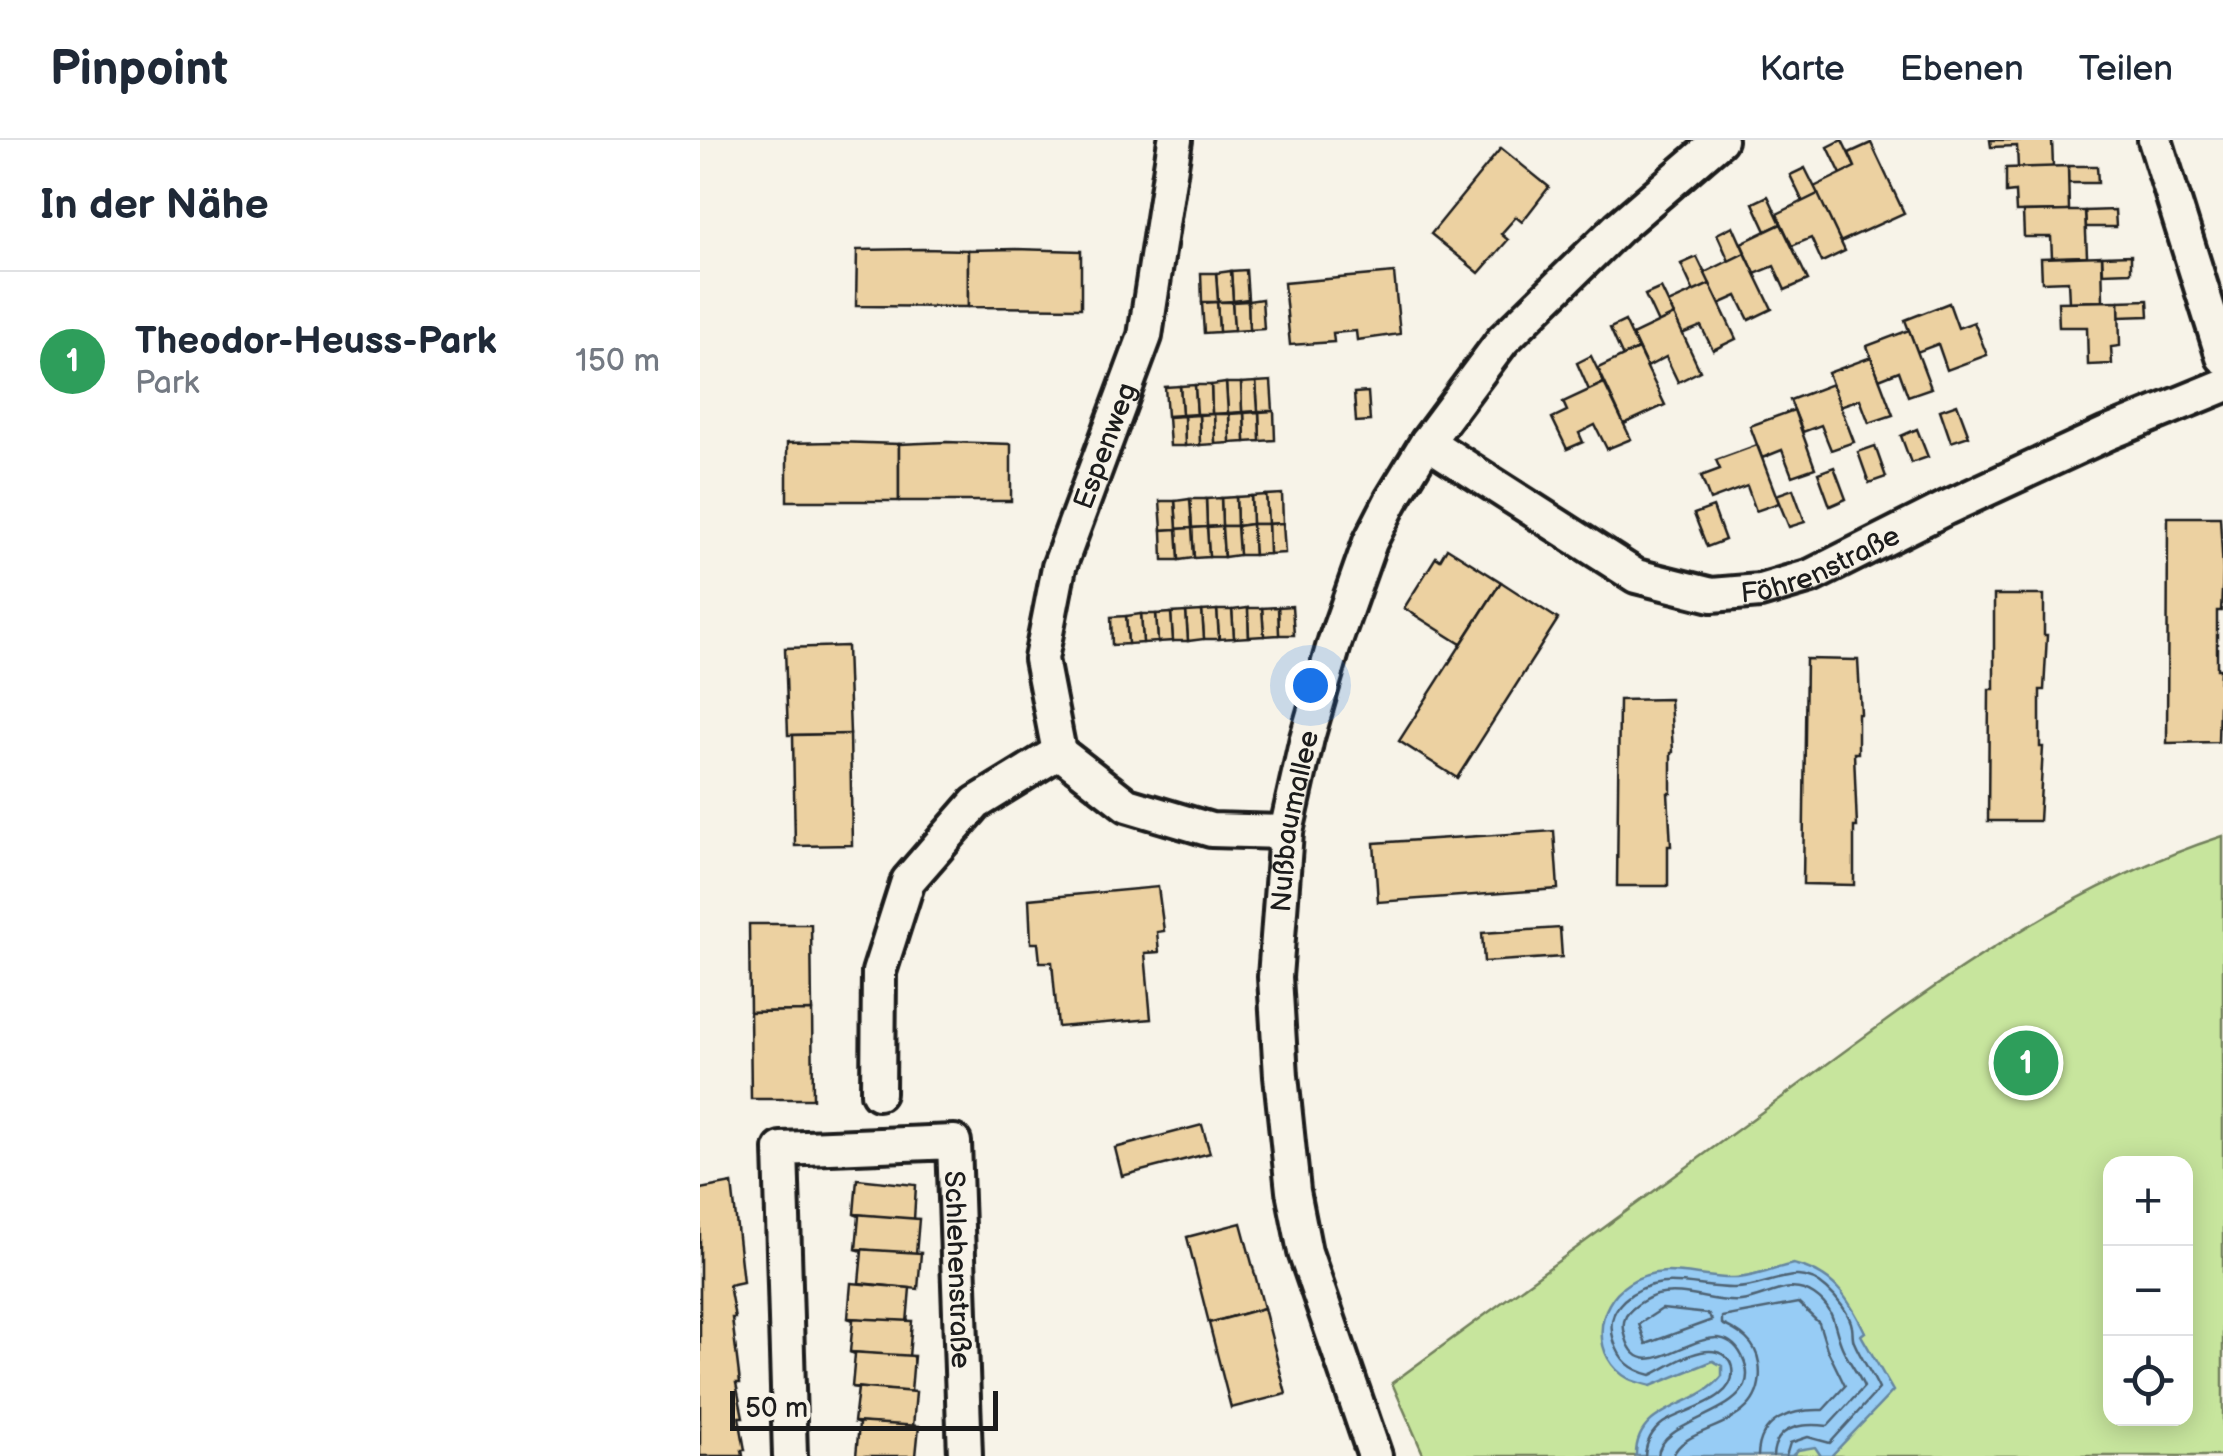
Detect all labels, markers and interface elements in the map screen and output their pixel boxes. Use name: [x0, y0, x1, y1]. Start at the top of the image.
text: Pinpoint: [50, 41, 228, 98]
text: Karte: [1759, 48, 1845, 91]
text: Ebenen: [1900, 48, 2024, 91]
text: Teilen: [2079, 48, 2173, 91]
text: In der Nähe: [40, 180, 269, 231]
text: Theodor-Heuss-Park: [135, 319, 497, 364]
text: 1: [66, 342, 79, 381]
text: 150 m: [575, 342, 660, 381]
text: Park: [135, 364, 199, 403]
street label: Espenweg: [1067, 378, 1144, 514]
street label: Föhrenstraße: [1739, 519, 1905, 611]
your location: [1285, 660, 1336, 711]
street label: Nußbaumallee: [1265, 727, 1326, 913]
pin: 1: [1994, 1026, 2058, 1100]
map controls: [2103, 1156, 2193, 1426]
button: +: [2103, 1156, 2193, 1246]
street label: Schlehenstraße: [937, 1170, 977, 1369]
button: −: [2103, 1246, 2193, 1336]
button: locate: [2103, 1336, 2193, 1426]
scale bar: [730, 1386, 998, 1430]
text: 50 m: [745, 1392, 808, 1425]

